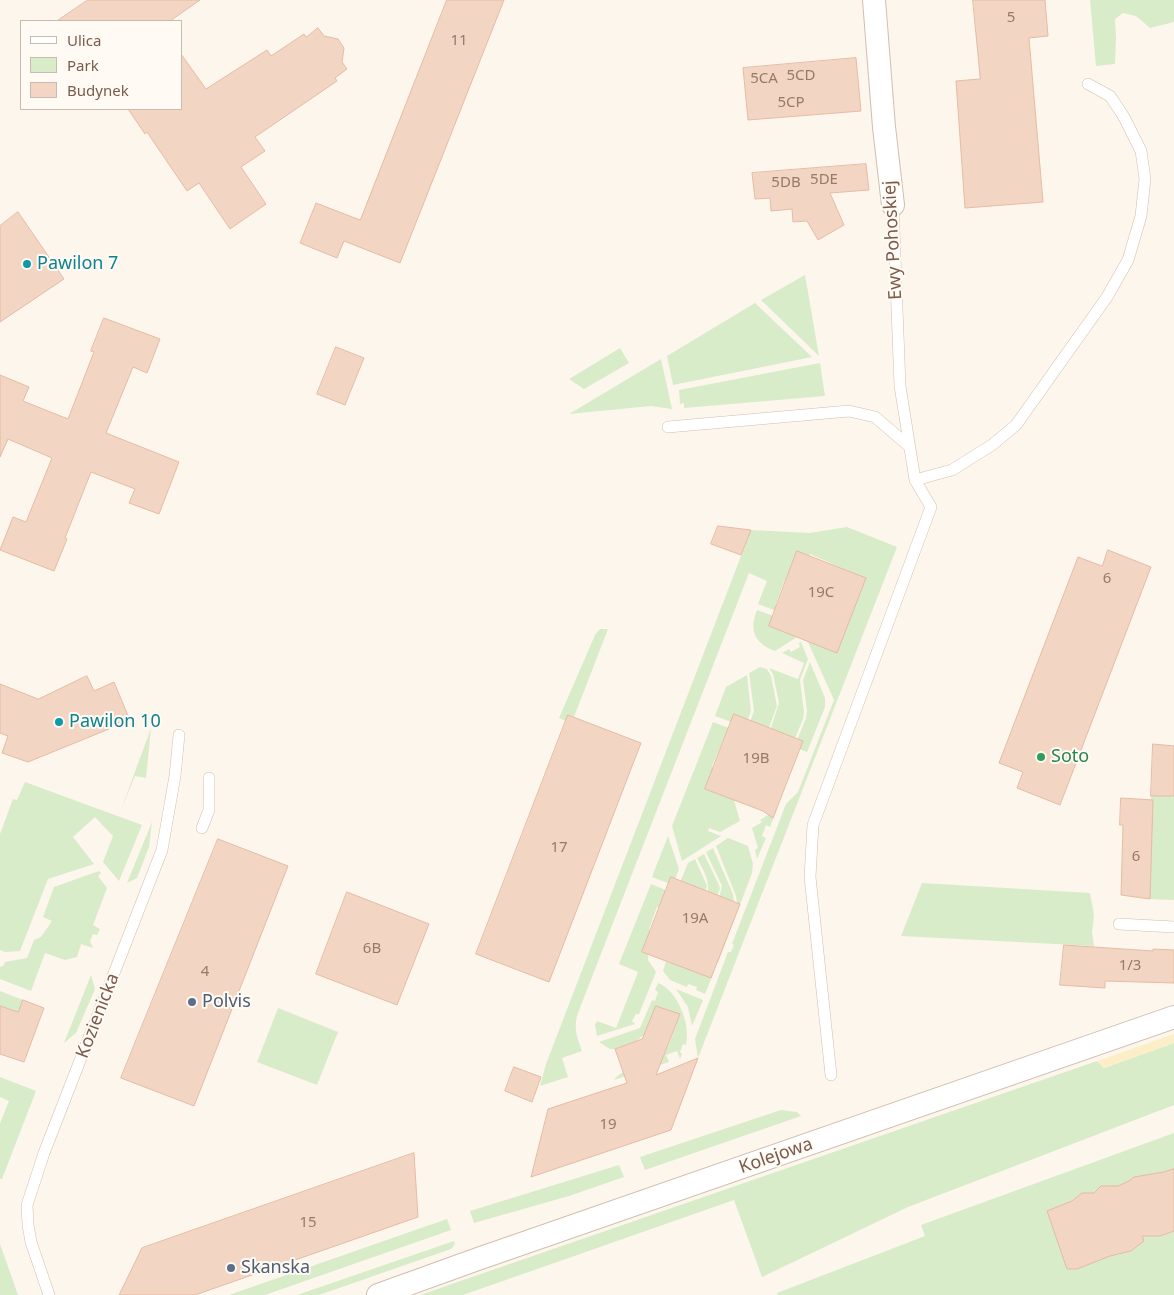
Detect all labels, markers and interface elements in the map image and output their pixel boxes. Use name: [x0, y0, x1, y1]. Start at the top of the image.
house number: 5: [1007, 9, 1015, 27]
legend: [20, 20, 182, 110]
text: Ulica: [67, 30, 101, 50]
house number: 11: [450, 32, 468, 50]
text: Park: [67, 55, 99, 75]
house number: 5CD: [786, 67, 816, 85]
house number: 5CA: [750, 70, 778, 88]
text: Budynek: [67, 80, 129, 100]
house number: 5CP: [777, 94, 805, 112]
house number: 5DE: [810, 171, 838, 189]
house number: 5DB: [771, 174, 801, 192]
street label: Ewy Pohoskiej: [879, 180, 907, 300]
place label: Pawilon 7: [37, 253, 118, 275]
marker: Pawilon 7: [21, 258, 33, 270]
house number: 6: [1103, 570, 1111, 588]
house number: 19C: [808, 584, 834, 602]
place label: Pawilon 10: [69, 711, 161, 733]
marker: Pawilon 10: [53, 716, 65, 728]
place label: Soto: [1051, 746, 1089, 768]
house number: 19B: [743, 750, 769, 768]
marker: Soto: [1035, 751, 1047, 763]
house number: 17: [550, 839, 568, 857]
house number: 6: [1132, 848, 1140, 866]
house number: 19A: [682, 910, 708, 928]
house number: 6B: [363, 940, 381, 958]
house number: 1/3: [1119, 957, 1141, 975]
house number: 4: [201, 963, 209, 981]
street label: Kozienicka: [72, 970, 124, 1062]
place label: Polvis: [202, 991, 251, 1013]
marker: Polvis: [186, 996, 198, 1008]
house number: 19: [599, 1116, 617, 1134]
street label: Kolejowa: [736, 1133, 816, 1179]
house number: 15: [299, 1214, 317, 1232]
place label: Skanska: [241, 1257, 310, 1279]
marker: Skanska: [225, 1262, 237, 1274]

